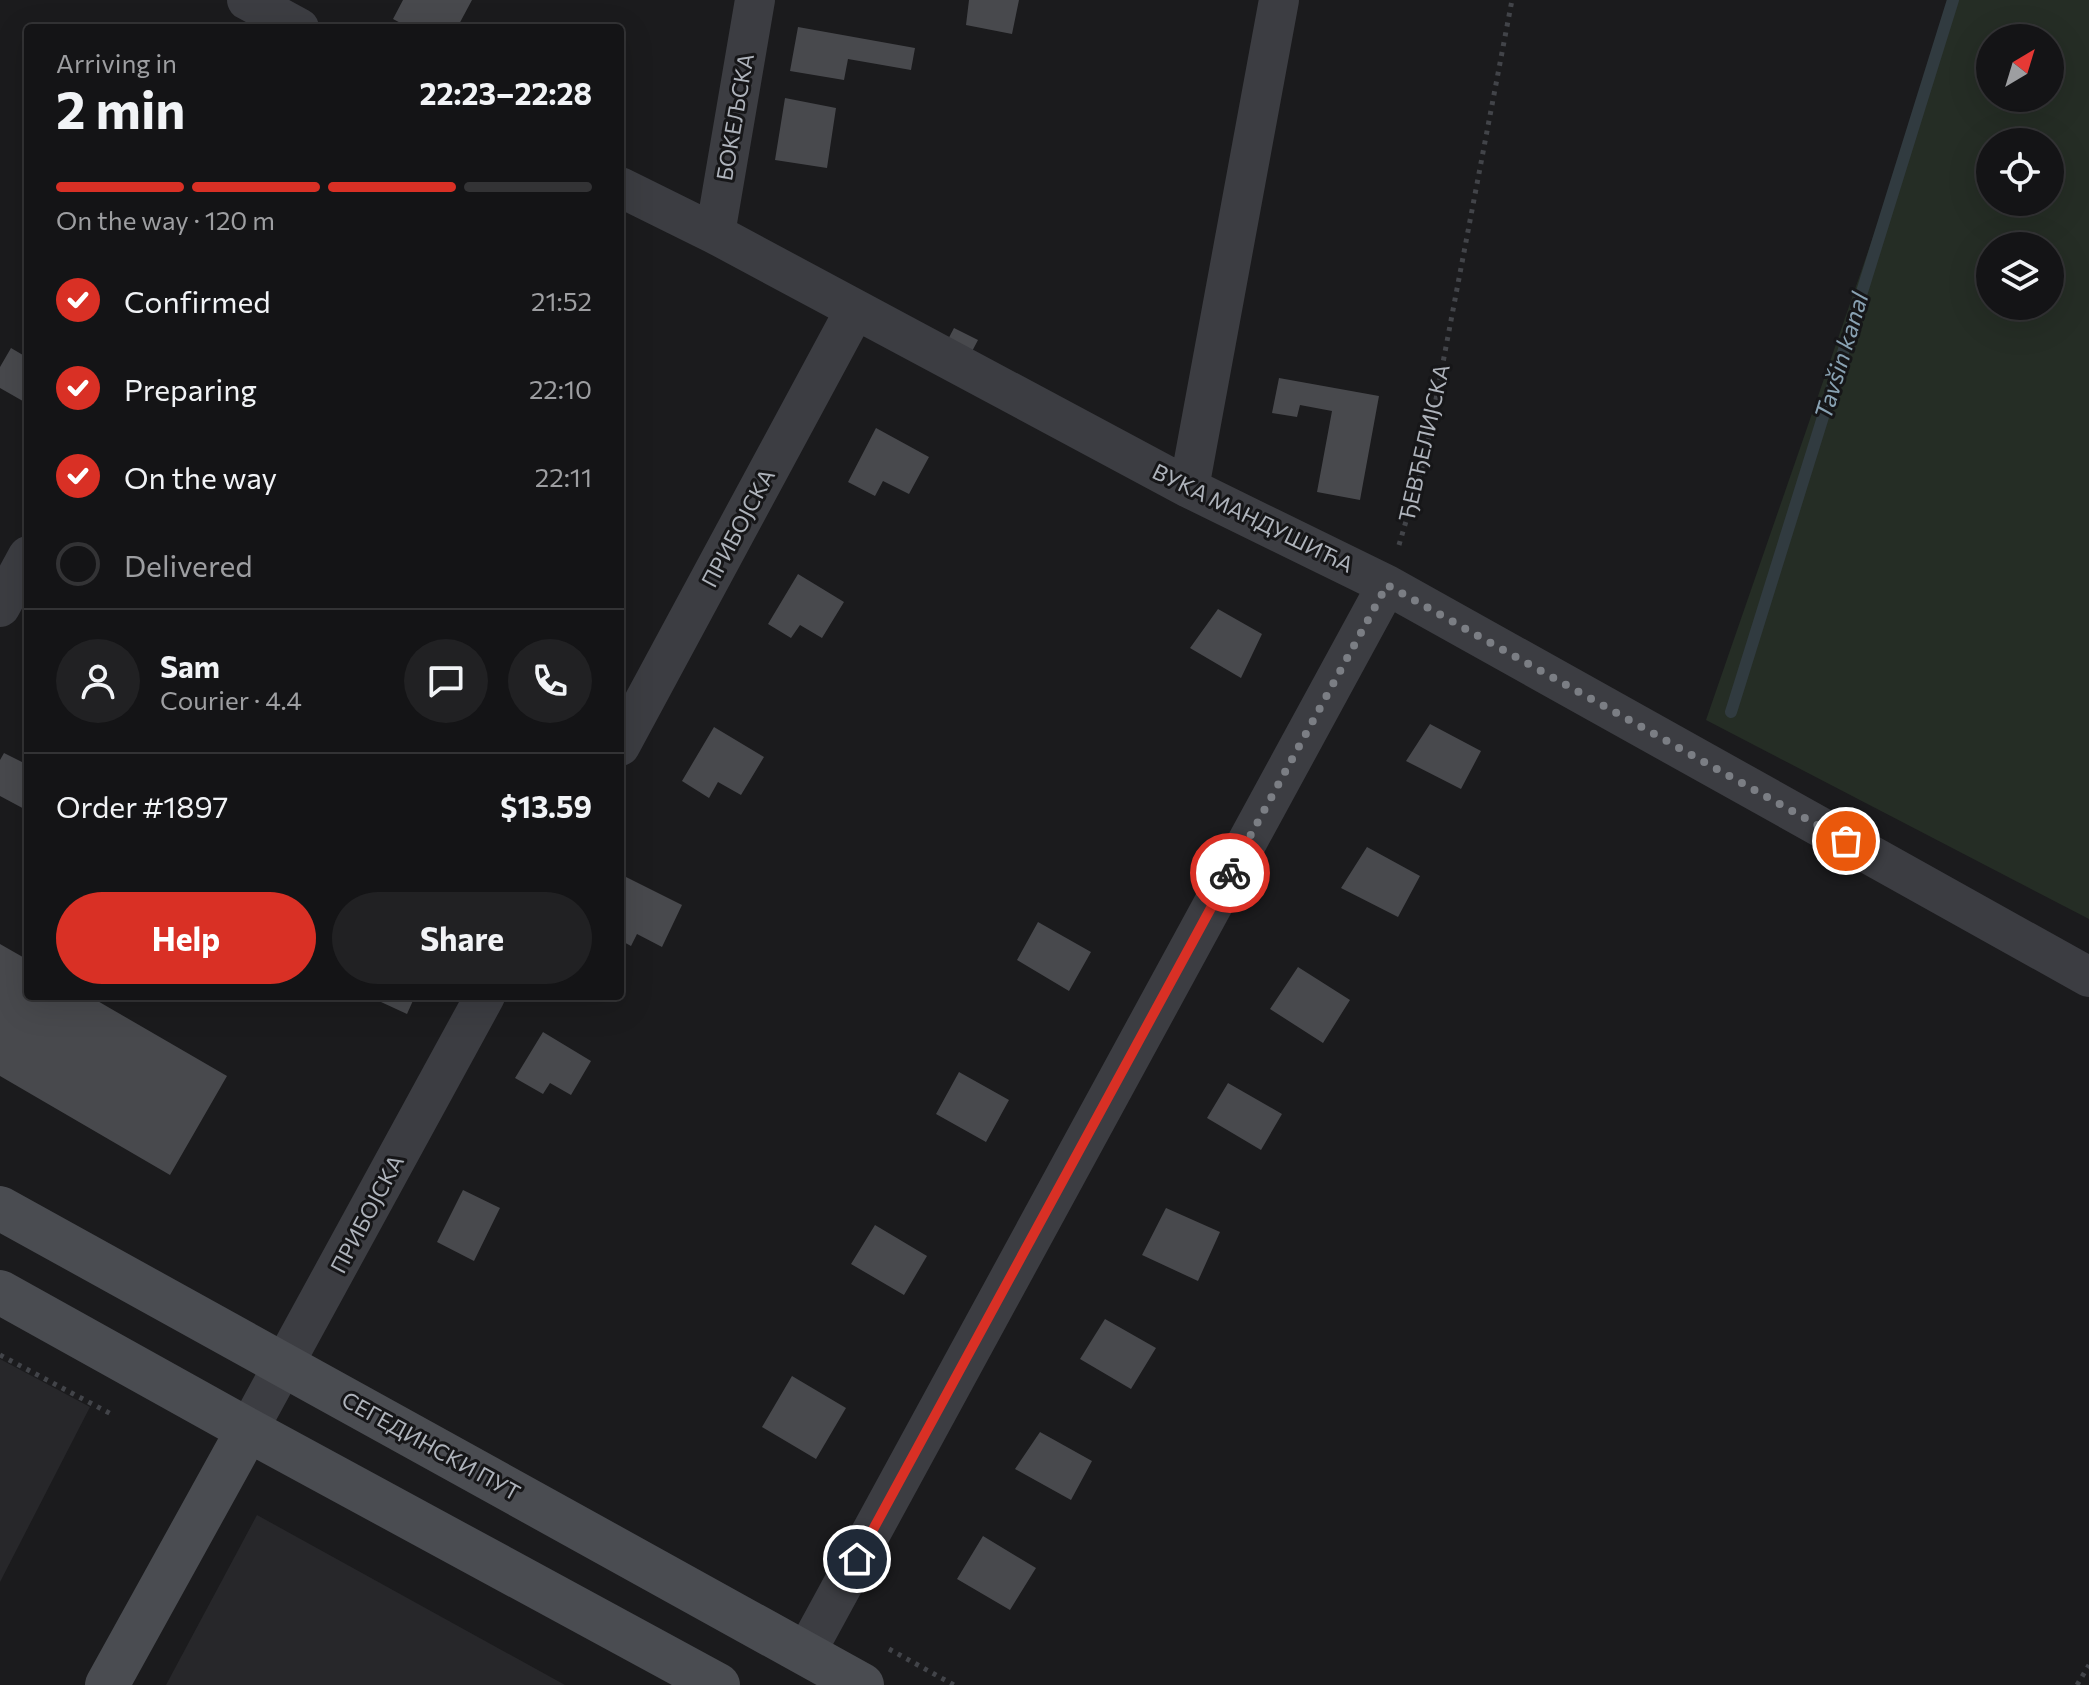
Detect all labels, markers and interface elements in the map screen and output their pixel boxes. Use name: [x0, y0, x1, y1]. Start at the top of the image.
north arrow: [1976, 24, 2064, 112]
map controls: [1976, 24, 2064, 320]
text: Arriving in: [56, 47, 177, 78]
street label: БОКЕЉСКА: [710, 51, 759, 183]
text: 22:23–22:28: [419, 74, 592, 111]
text: 2 min: [56, 76, 185, 140]
button: locate: [1976, 128, 2064, 216]
text: On the way · 120 m: [56, 204, 275, 235]
button: layers: [1976, 232, 2064, 320]
icon: check: [56, 278, 100, 322]
text: Confirmed: [124, 282, 271, 319]
text: 21:52: [531, 285, 592, 316]
water label: Tavšin kanal: [1808, 288, 1874, 422]
street label: ЂЕВЂЕЛИЈСКА: [1392, 361, 1455, 525]
icon: check: [56, 366, 100, 410]
text: Preparing: [124, 370, 257, 407]
text: 22:10: [529, 373, 592, 404]
icon: check: [56, 454, 100, 498]
street label: ВУКА МАНДУШИЋА: [1148, 457, 1358, 578]
text: On the way: [124, 458, 277, 495]
text: 22:11: [535, 461, 592, 492]
street label: ПРИБОЈСКА: [695, 464, 780, 591]
text: Delivered: [124, 546, 253, 583]
button: person: [56, 639, 140, 723]
button: chat: [404, 639, 488, 723]
button: phone: [508, 639, 592, 723]
text: Sam: [160, 647, 220, 684]
text: Courier · 4.4: [160, 684, 302, 715]
text: Order #1897: [56, 787, 228, 824]
text: $13.59: [500, 787, 592, 824]
pin: [1812, 807, 1880, 875]
icon: bag: [1824, 819, 1868, 863]
courier: [1190, 833, 1270, 913]
icon: bike: [1208, 851, 1252, 895]
button: Help: [56, 892, 316, 984]
button: Share: [332, 892, 592, 984]
street label: ПРИБОЈСКА: [324, 1150, 409, 1277]
street label: СЕГЕДИНСКИ ПУТ: [337, 1385, 525, 1506]
pin: [823, 1525, 891, 1593]
icon: home: [835, 1537, 879, 1581]

